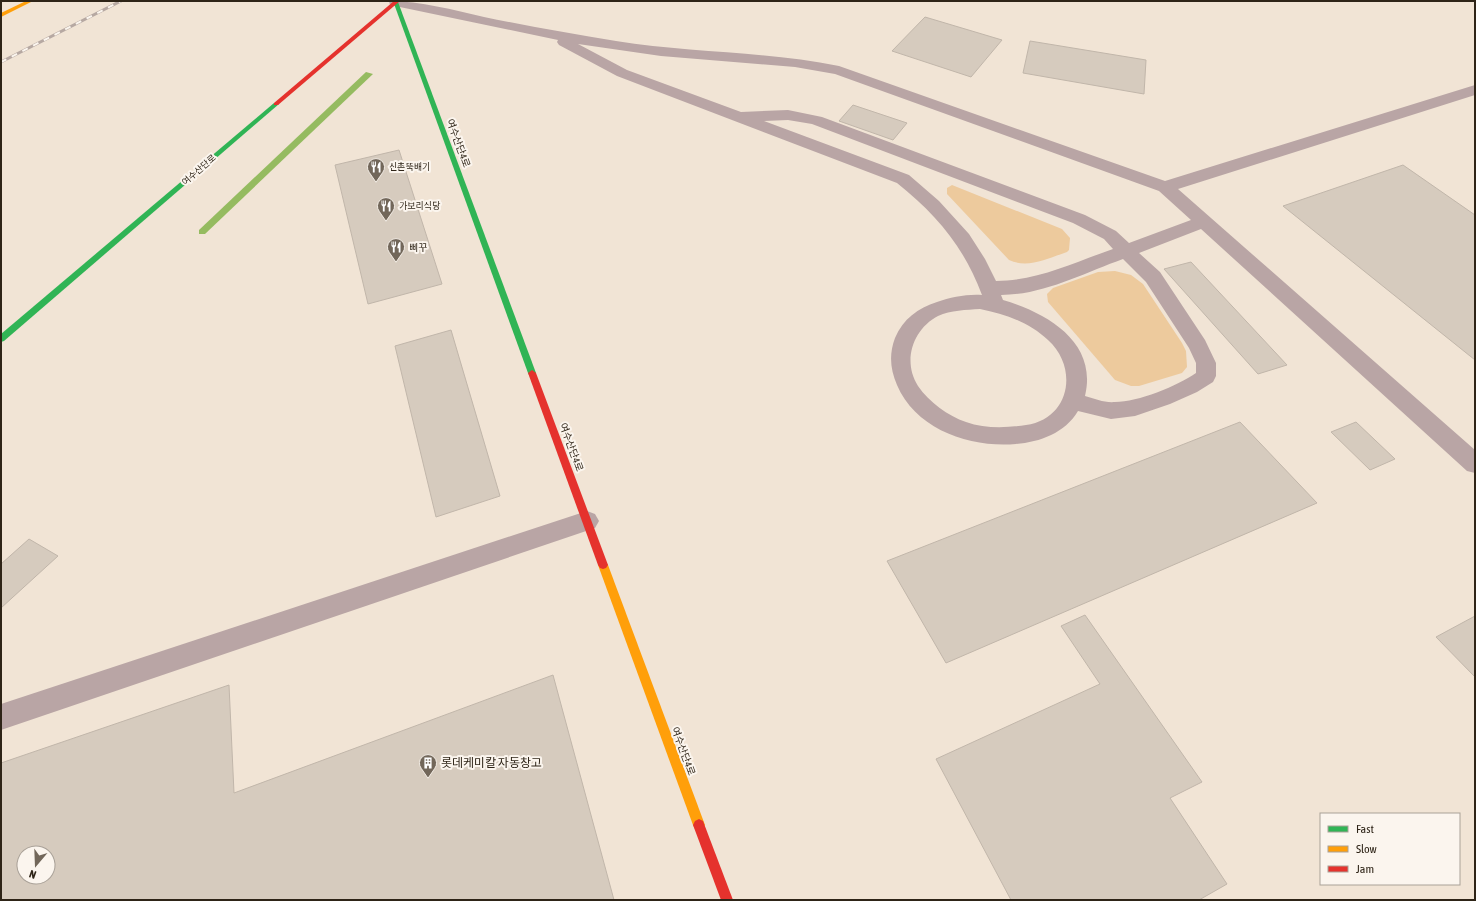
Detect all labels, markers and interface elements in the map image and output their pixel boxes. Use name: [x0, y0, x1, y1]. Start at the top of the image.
street label: 여수산단4로: [445, 117, 472, 169]
street label: 여수산단로: [180, 153, 218, 187]
restaurant icon: 신촌뚝배기: [366, 157, 386, 182]
place label: 신촌뚝배기: [389, 162, 430, 172]
restaurant icon: 가보리식당: [376, 196, 396, 221]
place label: 가보리식당: [399, 201, 441, 211]
restaurant icon: 삐꾸: [386, 237, 406, 262]
place label: 삐꾸: [409, 242, 427, 253]
street label: 여수산단4로: [558, 421, 585, 473]
street label: 여수산단4로: [670, 725, 697, 777]
building icon: 롯데케미칼 자동창고: [418, 753, 438, 778]
place label: 롯데케미칼 자동창고: [441, 756, 542, 770]
legend: [1320, 813, 1460, 885]
text: Fast: [1356, 822, 1374, 836]
text: Slow: [1356, 842, 1377, 856]
north arrow: [16, 845, 56, 885]
text: Jam: [1356, 862, 1374, 876]
text: N: [28, 868, 38, 881]

